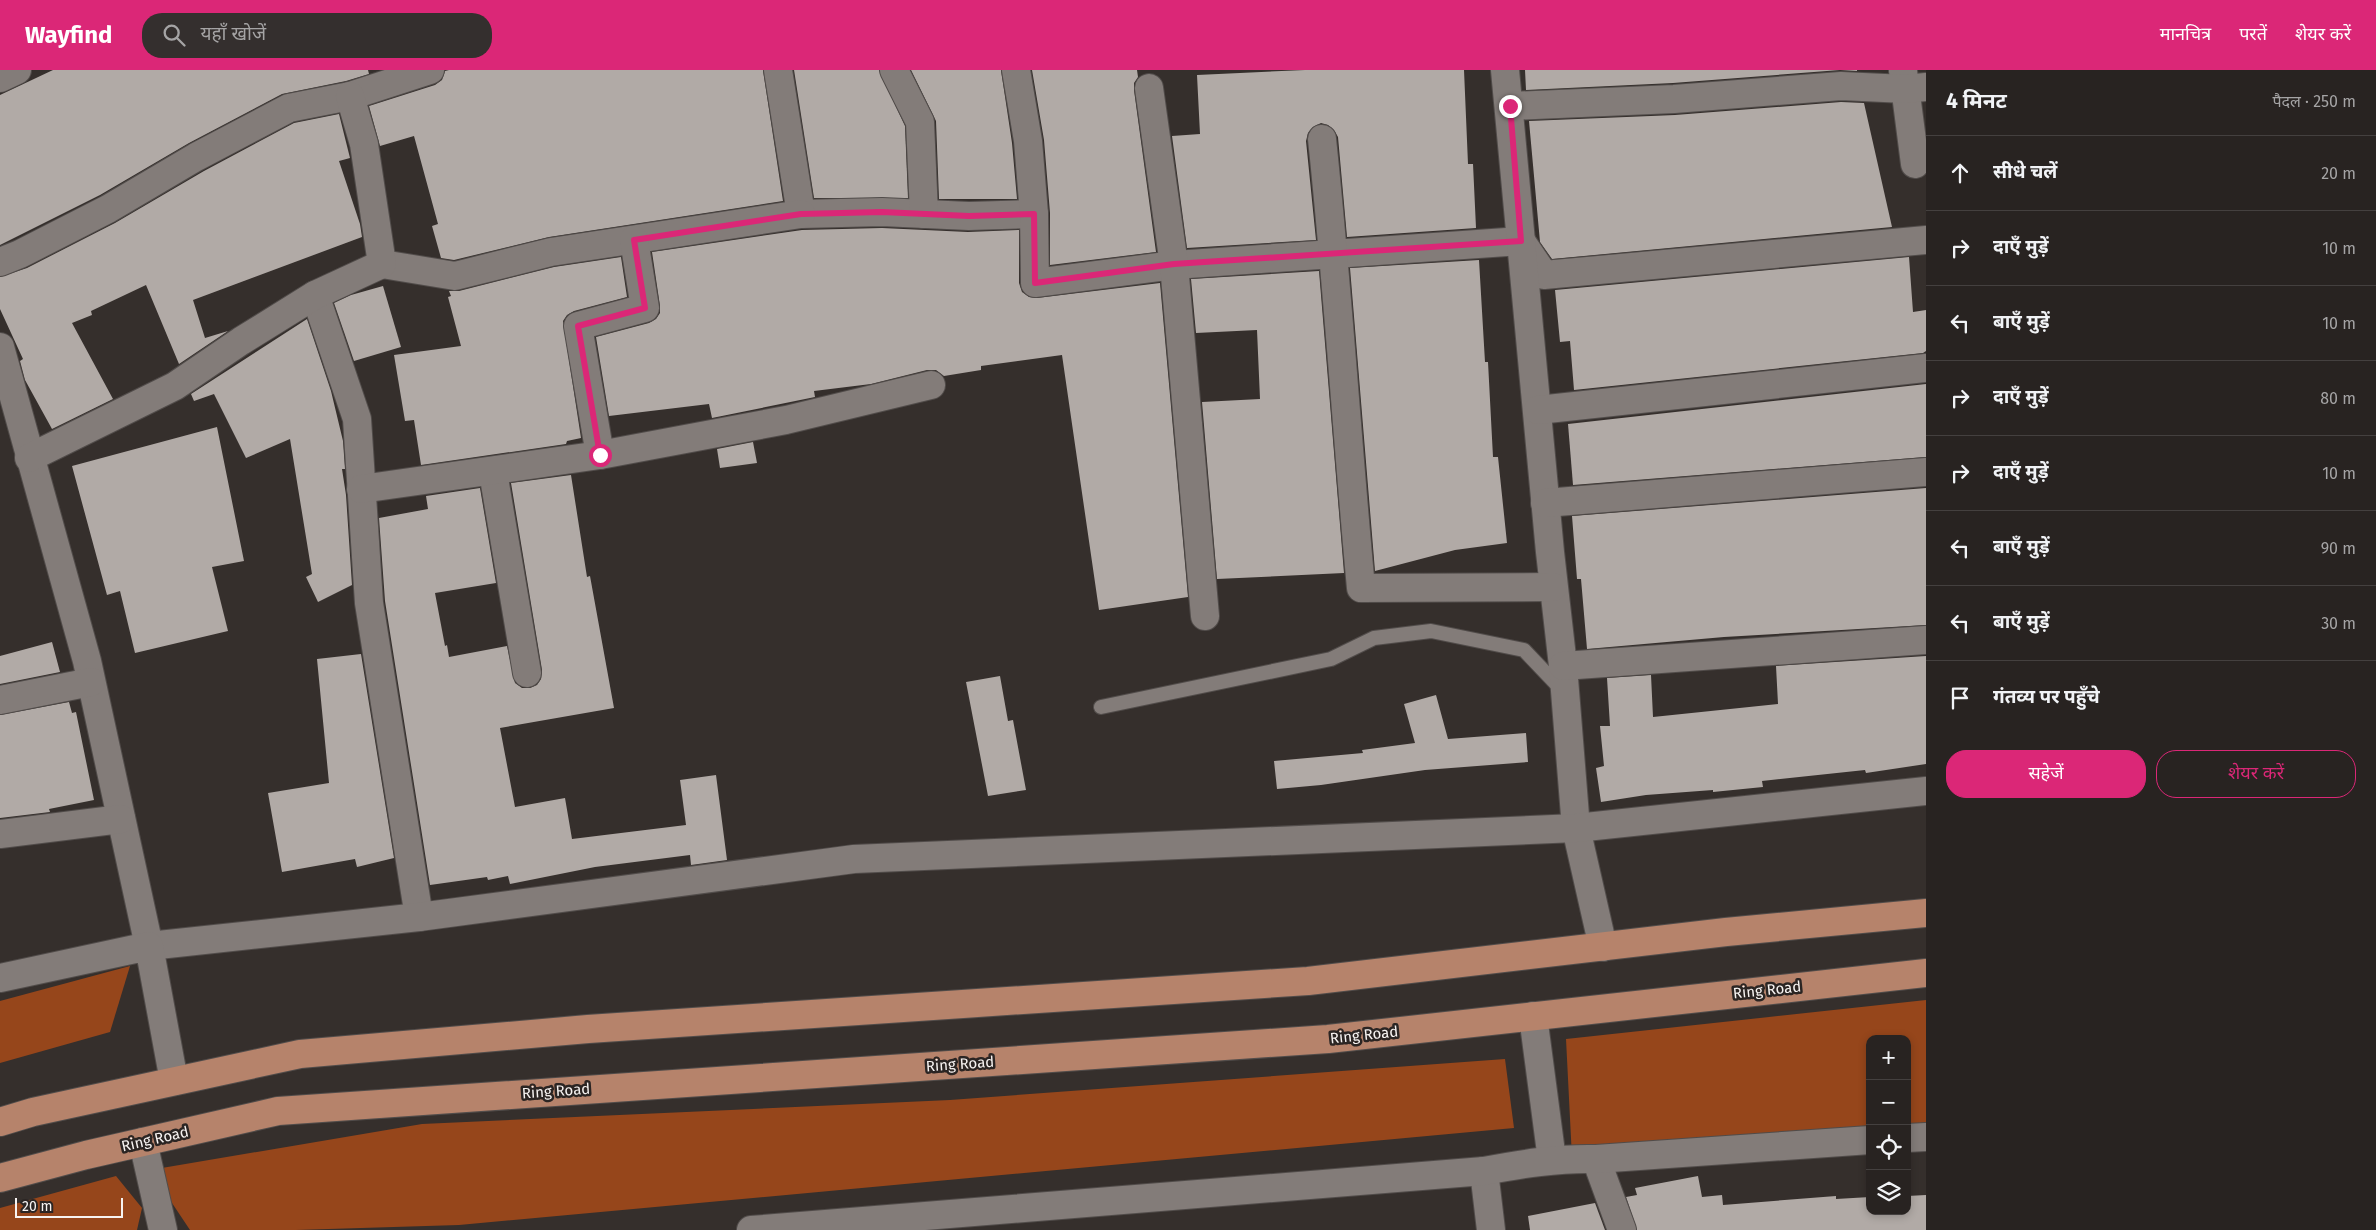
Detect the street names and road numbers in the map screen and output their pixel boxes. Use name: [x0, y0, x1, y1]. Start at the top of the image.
street label: Ring Road: [1732, 977, 1802, 1003]
street label: Ring Road: [1329, 1022, 1399, 1048]
street label: Ring Road: [925, 1053, 995, 1075]
street label: Ring Road: [521, 1080, 591, 1102]
street label: Ring Road: [120, 1123, 190, 1155]

